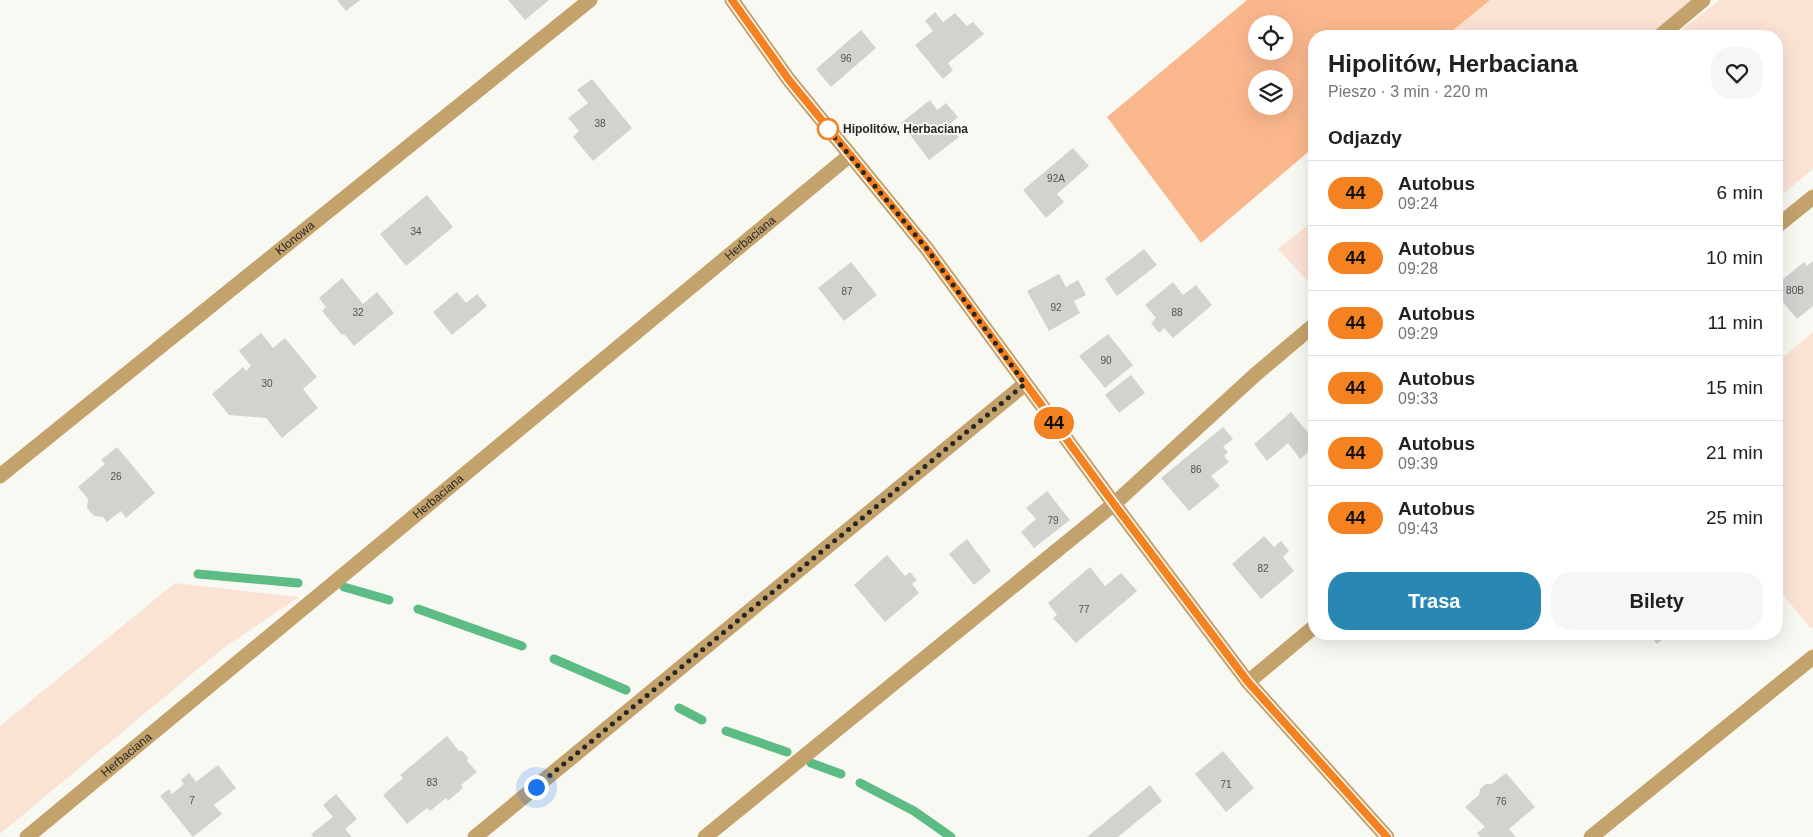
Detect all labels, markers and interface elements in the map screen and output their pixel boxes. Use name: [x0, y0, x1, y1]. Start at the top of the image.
map controls: [1248, 15, 1293, 115]
button: locate: [1248, 15, 1293, 60]
button: heart: [1711, 47, 1763, 99]
text: Hipolitów, Herbaciana: [1328, 50, 1578, 77]
house number: 96: [840, 53, 852, 64]
button: layers: [1248, 70, 1293, 115]
text: Pieszo · 3 min · 220 m: [1328, 83, 1488, 100]
house number: 38: [594, 118, 606, 129]
marker: Hipolitów, Herbaciana: [817, 118, 839, 140]
place label: Hipolitów, Herbaciana: [843, 122, 968, 136]
text: Odjazdy: [1328, 127, 1402, 148]
house number: 92A: [1047, 173, 1065, 184]
text: Autobus: [1398, 173, 1475, 194]
text: 6 min: [1717, 182, 1763, 203]
text: 44: [1345, 183, 1366, 203]
text: 09:24: [1398, 195, 1438, 212]
street label: Herbaciana: [722, 213, 778, 263]
street label: Klonowa: [273, 218, 318, 258]
house number: 34: [410, 226, 422, 237]
text: Autobus: [1398, 238, 1475, 259]
text: 10 min: [1706, 247, 1763, 268]
text: 44: [1345, 248, 1366, 268]
text: 09:28: [1398, 260, 1438, 277]
house number: 80B: [1786, 285, 1804, 296]
house number: 87: [841, 286, 853, 297]
house number: 92: [1050, 302, 1062, 313]
text: Autobus: [1398, 303, 1475, 324]
house number: 32: [352, 307, 364, 318]
house number: 88: [1171, 307, 1183, 318]
text: 11 min: [1707, 312, 1763, 333]
text: 44: [1345, 313, 1366, 333]
text: 09:29: [1398, 325, 1438, 342]
house number: 90: [1100, 355, 1112, 366]
text: Autobus: [1398, 368, 1475, 389]
text: 15 min: [1706, 377, 1763, 398]
house number: 30: [261, 378, 273, 389]
text: 44: [1345, 378, 1366, 398]
text: 09:33: [1398, 390, 1438, 407]
line badge: 44: [1032, 407, 1076, 439]
text: 44: [1044, 413, 1064, 433]
text: Autobus: [1398, 433, 1475, 454]
text: 21 min: [1706, 442, 1763, 463]
text: 44: [1345, 443, 1366, 463]
text: 09:39: [1398, 455, 1438, 472]
house number: 86: [1190, 464, 1202, 475]
house number: 26: [110, 471, 122, 482]
street label: Herbaciana: [410, 471, 467, 521]
text: Autobus: [1398, 498, 1475, 519]
text: 25 min: [1706, 507, 1763, 528]
text: 44: [1345, 508, 1366, 528]
house number: 79: [1047, 515, 1059, 526]
text: 09:43: [1398, 520, 1438, 537]
house number: 82: [1257, 563, 1269, 574]
button: Trasa: [1328, 572, 1541, 630]
button: Bilety: [1551, 572, 1763, 630]
house number: 77: [1078, 604, 1090, 615]
street label: Herbaciana: [98, 730, 155, 780]
your location: [524, 775, 549, 800]
house number: 83: [426, 777, 438, 788]
house number: 71: [1220, 779, 1232, 790]
house number: 7: [189, 795, 195, 806]
house number: 76: [1495, 796, 1507, 807]

